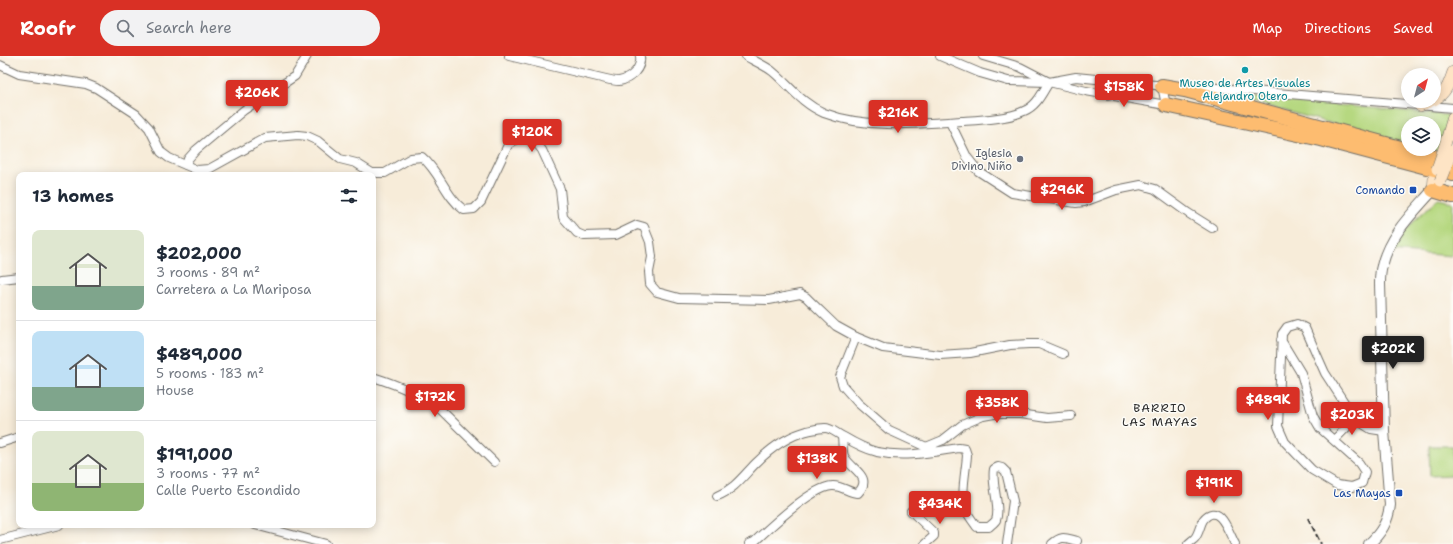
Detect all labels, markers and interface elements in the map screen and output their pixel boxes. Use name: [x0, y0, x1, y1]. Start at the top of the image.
search box: [100, 10, 380, 46]
text: Roofr: [20, 16, 76, 41]
icon: search: [114, 17, 136, 39]
text: Search here: [146, 18, 232, 38]
text: Map: [1253, 19, 1283, 37]
text: Directions: [1305, 19, 1371, 37]
text: Saved: [1393, 19, 1433, 37]
marker: Museo de Artes Visuales Alejandro Otero: [1240, 65, 1250, 75]
north arrow: [1401, 68, 1441, 108]
map controls: [1401, 68, 1441, 156]
pin: $158K: [1096, 74, 1152, 108]
place label: Museo de Artes Visuales Alejandro Otero: [1179, 76, 1311, 104]
text: $158K: [1104, 78, 1144, 95]
pin: $206K: [229, 80, 285, 114]
text: $206K: [235, 84, 279, 101]
pin: $216K: [870, 100, 926, 134]
text: $216K: [878, 104, 918, 121]
button: layers: [1401, 116, 1441, 156]
pin: $120K: [504, 119, 560, 153]
text: $120K: [512, 123, 552, 140]
place label: Iglesia Divino Niño: [951, 146, 1012, 174]
marker: Iglesia Divino Niño: [1015, 154, 1025, 164]
pin: $296K: [1034, 177, 1090, 211]
text: $296K: [1040, 181, 1084, 198]
place label: Comando: [1355, 183, 1405, 198]
text: 13 homes: [32, 185, 114, 207]
icon: filters: [338, 185, 360, 207]
marker: Comando: [1408, 185, 1418, 195]
text: $202,000: [156, 242, 242, 264]
icon: home: [64, 246, 112, 294]
text: 3 rooms · 89 m²: [156, 264, 260, 281]
text: Carretera a La Mariposa: [156, 281, 311, 298]
pin: $202K: [1365, 336, 1421, 370]
text: $202K: [1371, 340, 1415, 357]
text: $489,000: [156, 343, 242, 365]
icon: home: [64, 347, 112, 395]
text: 5 rooms · 183 m²: [156, 365, 264, 382]
text: House: [156, 382, 194, 399]
pin: $172K: [407, 384, 463, 418]
pin: $489K: [1240, 387, 1296, 421]
text: $172K: [415, 388, 455, 405]
pin: $358K: [969, 390, 1025, 424]
text: $489K: [1246, 391, 1290, 408]
text: $358K: [975, 394, 1019, 411]
district label: BARRIO LAS MAYAS: [1122, 400, 1198, 430]
pin: $203K: [1324, 402, 1380, 436]
text: $203K: [1330, 406, 1374, 423]
text: $191,000: [156, 443, 233, 465]
pin: $138K: [789, 446, 845, 480]
icon: home: [64, 447, 112, 495]
text: $138K: [796, 450, 838, 467]
text: 3 rooms · 77 m²: [156, 465, 260, 482]
pin: $191K: [1186, 470, 1242, 504]
text: $191K: [1195, 474, 1233, 491]
text: Calle Puerto Escondido: [156, 482, 300, 499]
place label: Las Mayas: [1333, 486, 1391, 501]
marker: Las Mayas: [1394, 488, 1404, 498]
pin: $434K: [912, 491, 968, 525]
text: $434K: [918, 495, 962, 512]

